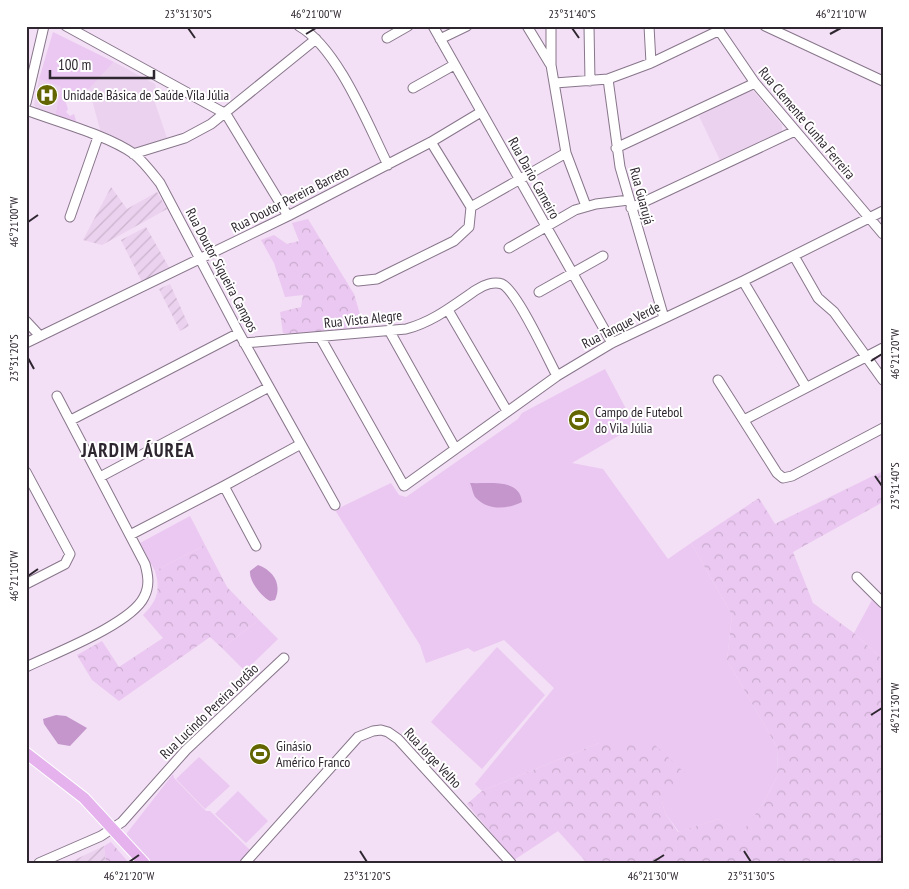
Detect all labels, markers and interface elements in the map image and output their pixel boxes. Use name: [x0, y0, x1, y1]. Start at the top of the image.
text: 23°31'30"S: [164, 6, 212, 21]
text: 46°21'00"W: [291, 6, 341, 21]
text: 23°31'40"S: [548, 6, 596, 21]
text: 46°21'10"W: [816, 6, 866, 21]
scale bar: [50, 48, 154, 80]
text: 100 m: [58, 55, 91, 74]
street label: Rua Clemente Cunha Ferreira: [755, 63, 859, 183]
hospital icon: Unidade Básica de Saúde Vila Júlia: [35, 83, 59, 107]
place label: Unidade Básica de Saúde Vila Júlia: [63, 86, 229, 104]
street label: Rua Dario Carneiro: [504, 134, 564, 222]
street label: Rua Doutor Pereira Barreto: [228, 162, 352, 236]
street label: Rua Guarujá: [626, 165, 658, 227]
text: 46°21'00"W: [6, 197, 21, 247]
street label: Rua Doutor Siqueira Campos: [182, 205, 262, 335]
street label: Rua Tanque Verde: [579, 297, 663, 352]
street label: Rua Vista Alegre: [323, 306, 403, 332]
text: 46°21'20"W: [887, 329, 902, 379]
text: 23°31'20"S: [6, 334, 21, 382]
place label: Campo de Futebol do Vila Júlia: [595, 403, 683, 437]
sports icon: Campo de Futebol do Vila Júlia: [567, 408, 591, 432]
district label: JARDIM ÁUREA: [80, 438, 195, 462]
text: 23°31'40"S: [887, 462, 902, 510]
text: 46°21'10"W: [6, 551, 21, 601]
street label: Rua Lucindo Pereira Jordão: [156, 659, 262, 763]
text: 46°21'30"W: [887, 683, 902, 733]
street label: Rua Jorge Velho: [400, 724, 466, 792]
place label: Ginásio Américo Franco: [276, 737, 350, 771]
sports icon: Ginásio Américo Franco: [248, 742, 272, 766]
text: 46°21'20"W: [104, 868, 154, 883]
text: 23°31'20"S: [343, 868, 391, 883]
text: 46°21'30"W: [628, 868, 678, 883]
text: 23°31'30"S: [727, 868, 775, 883]

